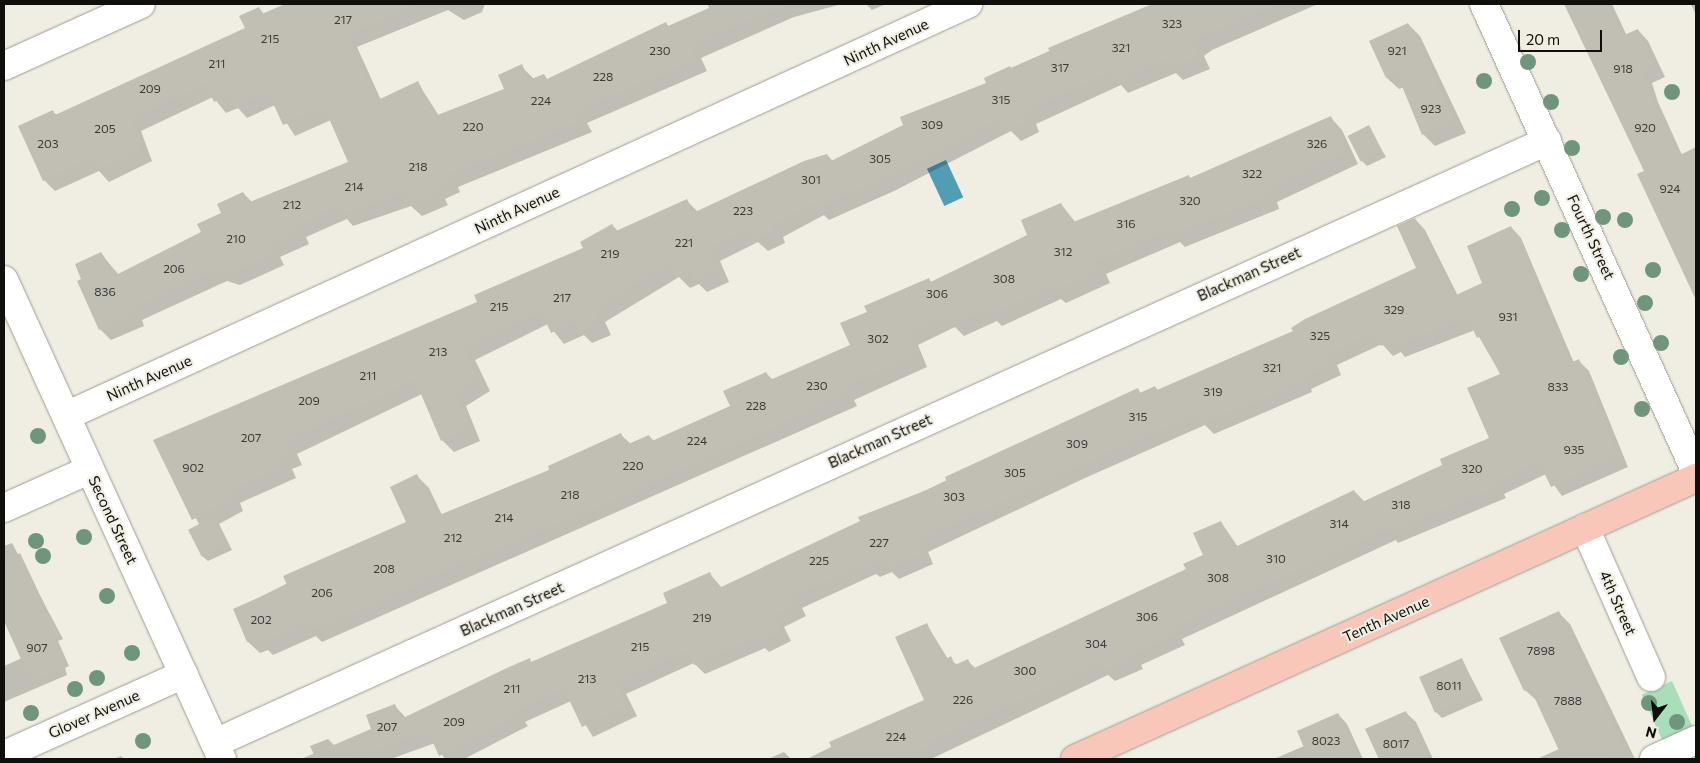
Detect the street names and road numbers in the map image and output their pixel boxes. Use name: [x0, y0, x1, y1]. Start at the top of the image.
street label: Ninth Avenue: [841, 15, 931, 69]
street label: Ninth Avenue: [472, 183, 562, 237]
street label: Fourth Street: [1563, 192, 1619, 282]
street label: Blackman Street: [1194, 243, 1304, 305]
street label: Ninth Avenue: [104, 351, 194, 405]
street label: Blackman Street: [825, 410, 935, 472]
street label: Second Street: [85, 473, 141, 567]
street label: 4th Street: [1596, 568, 1640, 638]
street label: Blackman Street: [457, 578, 567, 640]
street label: Tenth Avenue: [1340, 592, 1432, 646]
street label: Glover Avenue: [46, 686, 142, 742]

